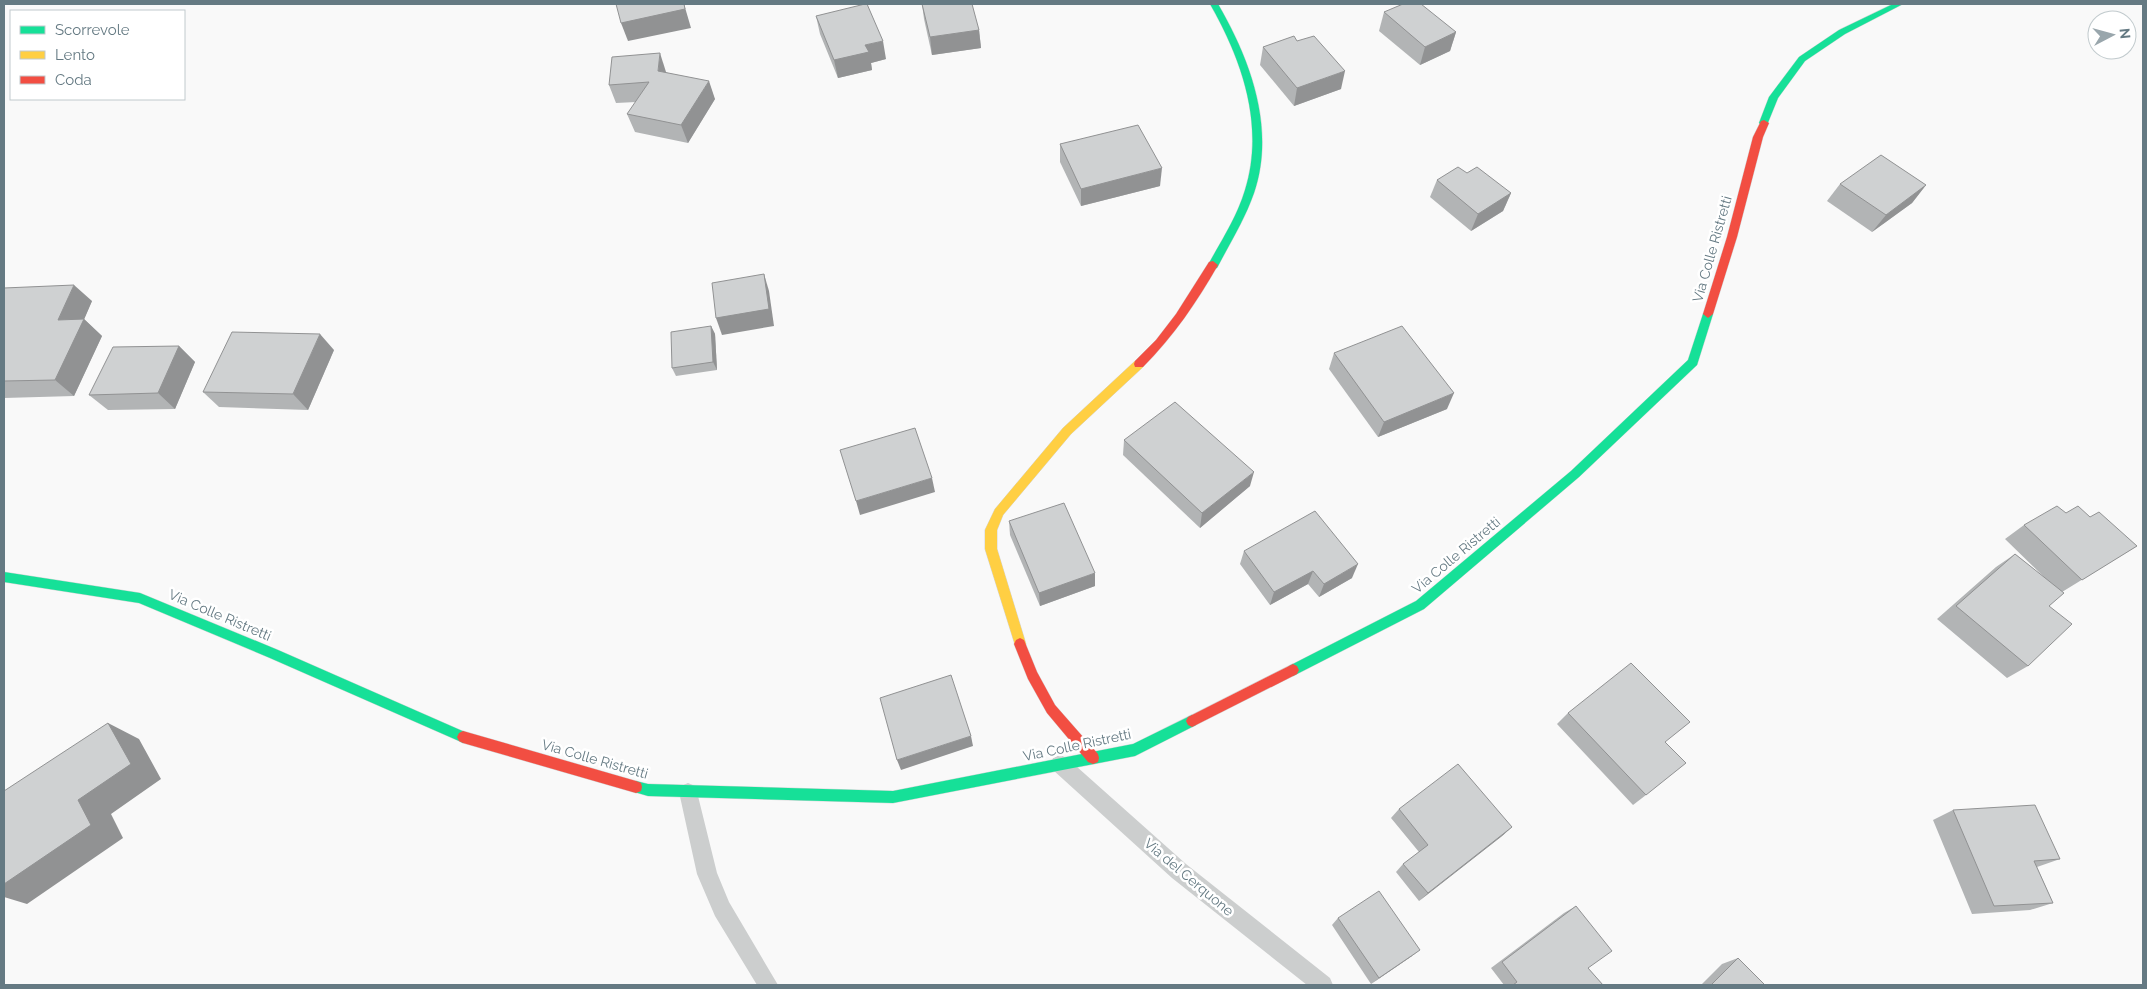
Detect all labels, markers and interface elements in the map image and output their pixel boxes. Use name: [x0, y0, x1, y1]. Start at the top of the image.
legend: [10, 10, 185, 100]
north arrow: [2087, 10, 2137, 60]
text: Scorrevole: [55, 21, 130, 39]
text: N: [2116, 27, 2133, 40]
text: Lento: [55, 46, 95, 64]
text: Coda: [55, 71, 92, 89]
street label: Via Colle Ristretti: [1689, 194, 1735, 304]
street label: Via Colle Ristretti: [1409, 514, 1503, 596]
street label: Via Colle Ristretti: [166, 586, 274, 644]
street label: Via Colle Ristretti: [1022, 726, 1132, 764]
street label: Via Colle Ristretti: [540, 736, 650, 782]
street label: Via del Cerquone: [1141, 835, 1237, 919]

